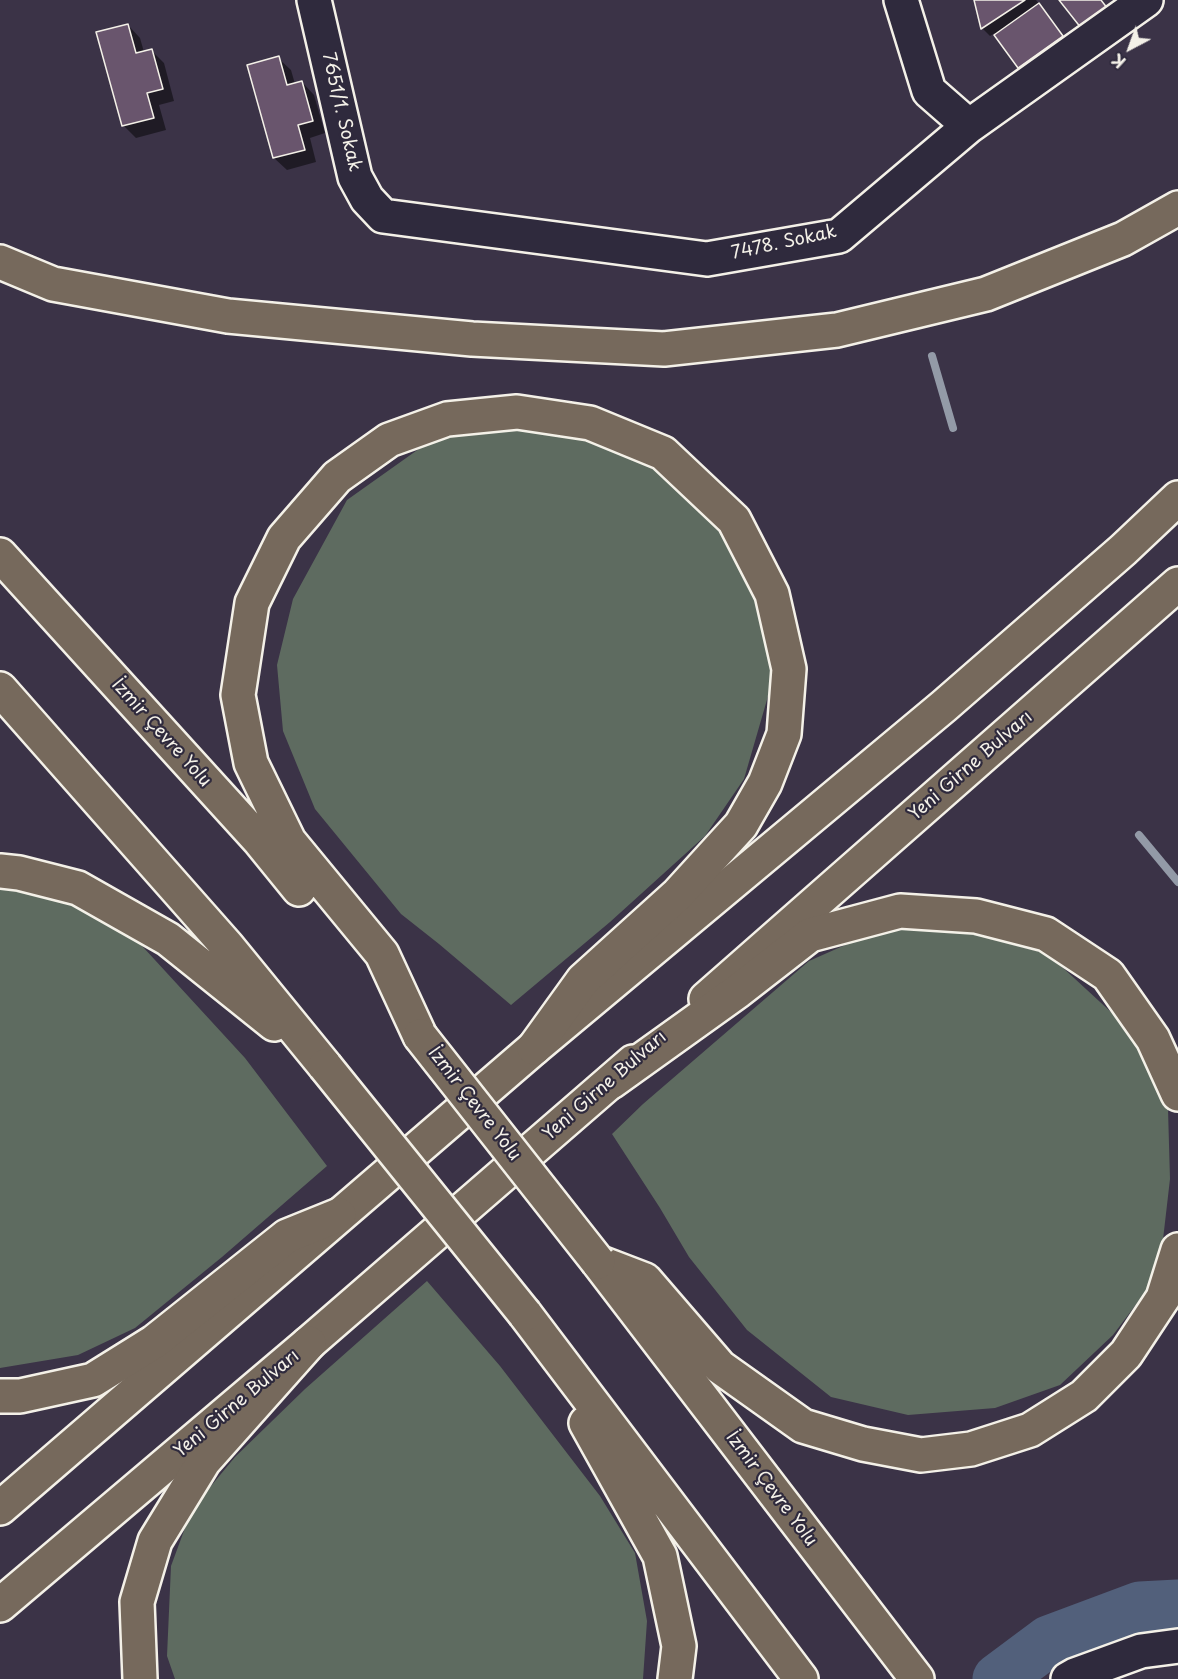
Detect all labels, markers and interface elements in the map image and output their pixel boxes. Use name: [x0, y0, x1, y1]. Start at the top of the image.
north arrow: [1100, 18, 1160, 78]
text: K: [1106, 49, 1130, 74]
street label: 7651/1. Sokak: [317, 50, 365, 174]
street label: 7478. Sokak: [729, 221, 839, 265]
street label: İzmir Çevre Yolu: [107, 674, 215, 792]
street label: Yeni Girne Bulvarı: [905, 707, 1037, 825]
street label: Yeni Girne Bulvarı: [539, 1027, 671, 1145]
street label: İzmir Çevre Yolu: [423, 1043, 525, 1165]
street label: Yeni Girne Bulvarı: [170, 1346, 304, 1462]
street label: İzmir Çevre Yolu: [721, 1427, 821, 1551]

